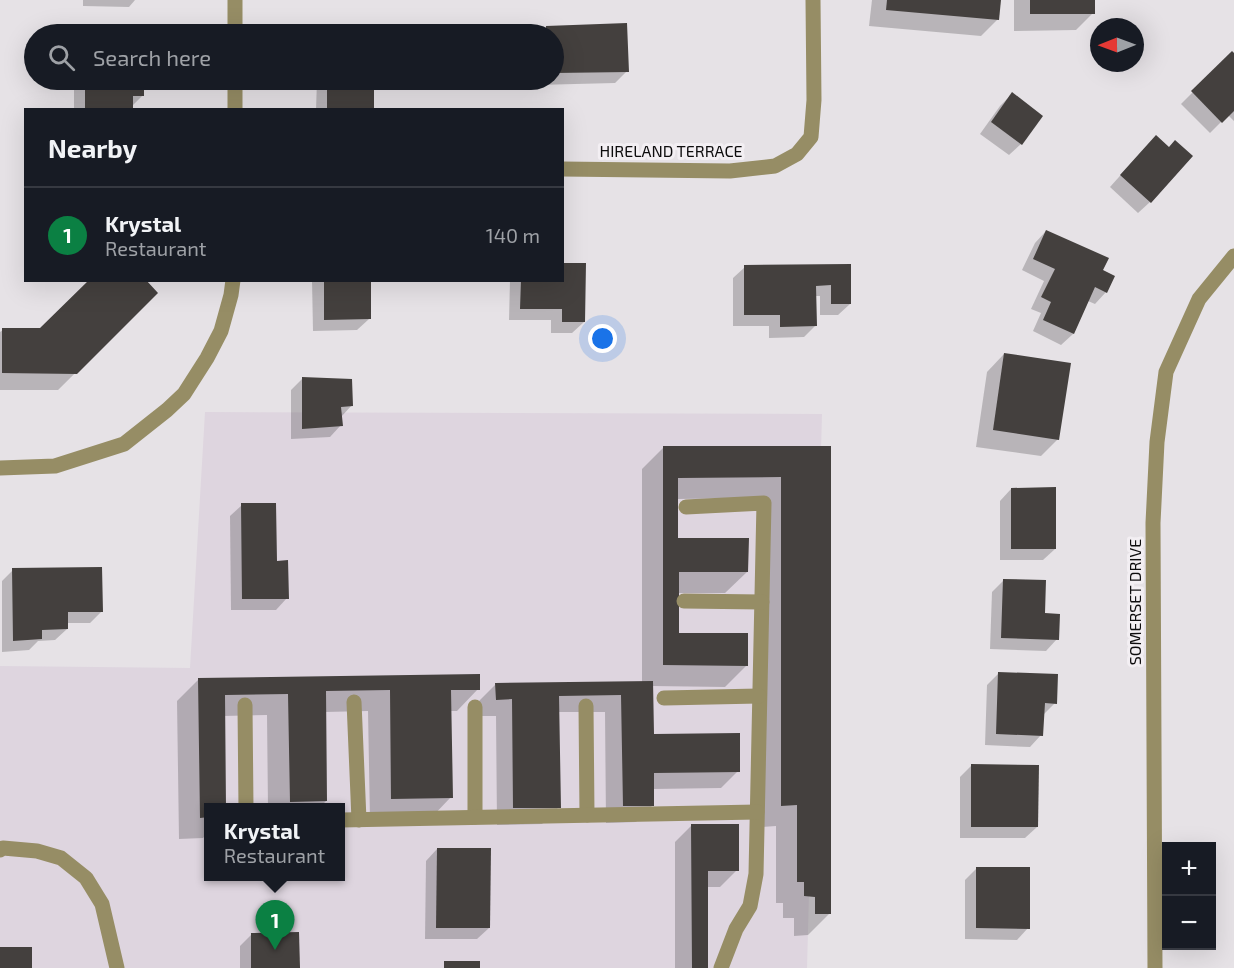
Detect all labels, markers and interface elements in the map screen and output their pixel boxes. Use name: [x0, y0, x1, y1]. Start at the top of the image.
north arrow: [1090, 18, 1144, 72]
search box: [24, 24, 564, 90]
icon: search: [45, 41, 78, 74]
text: Search here: [93, 44, 211, 70]
text: Nearby: [48, 132, 137, 163]
street label: HIRELAND TERRACE: [599, 141, 743, 160]
text: Krystal: [105, 210, 181, 236]
text: 1: [63, 223, 72, 247]
text: 140 m: [486, 223, 540, 247]
text: Restaurant: [105, 236, 206, 260]
your location: [588, 324, 617, 353]
street label: SOMERSET DRIVE: [1125, 539, 1144, 665]
popup: [204, 803, 345, 881]
text: Krystal: [224, 817, 300, 843]
map controls: [1162, 842, 1216, 950]
button: +: [1162, 842, 1216, 896]
text: Restaurant: [224, 843, 325, 867]
button: −: [1162, 896, 1216, 950]
pin: 1: [256, 900, 294, 950]

